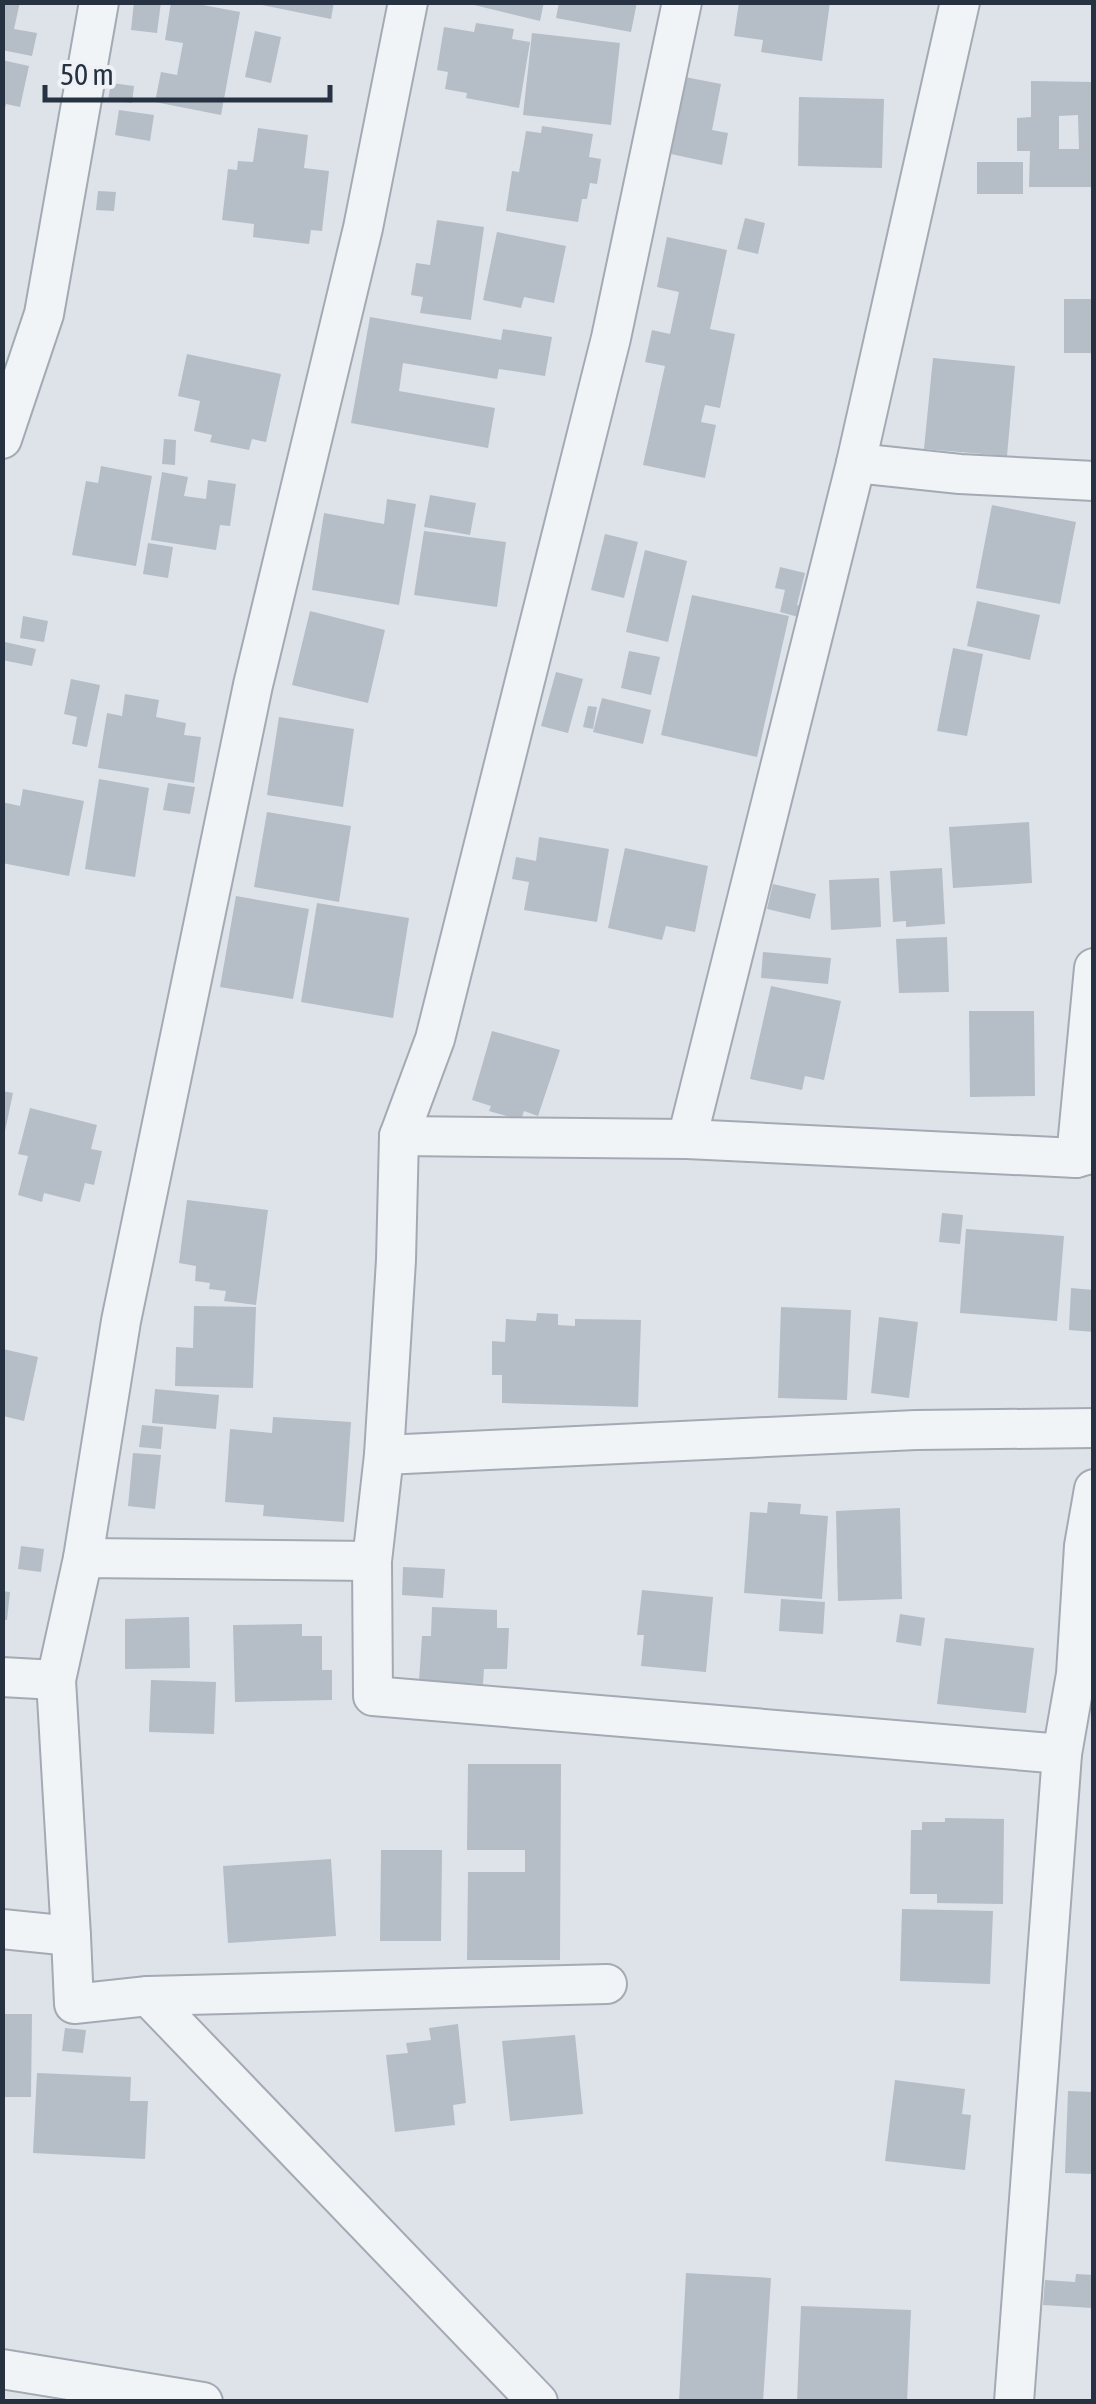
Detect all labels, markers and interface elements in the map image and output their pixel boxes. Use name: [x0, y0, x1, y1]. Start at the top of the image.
scale bar: [45, 40, 330, 102]
text: 50 m: [60, 57, 114, 91]

